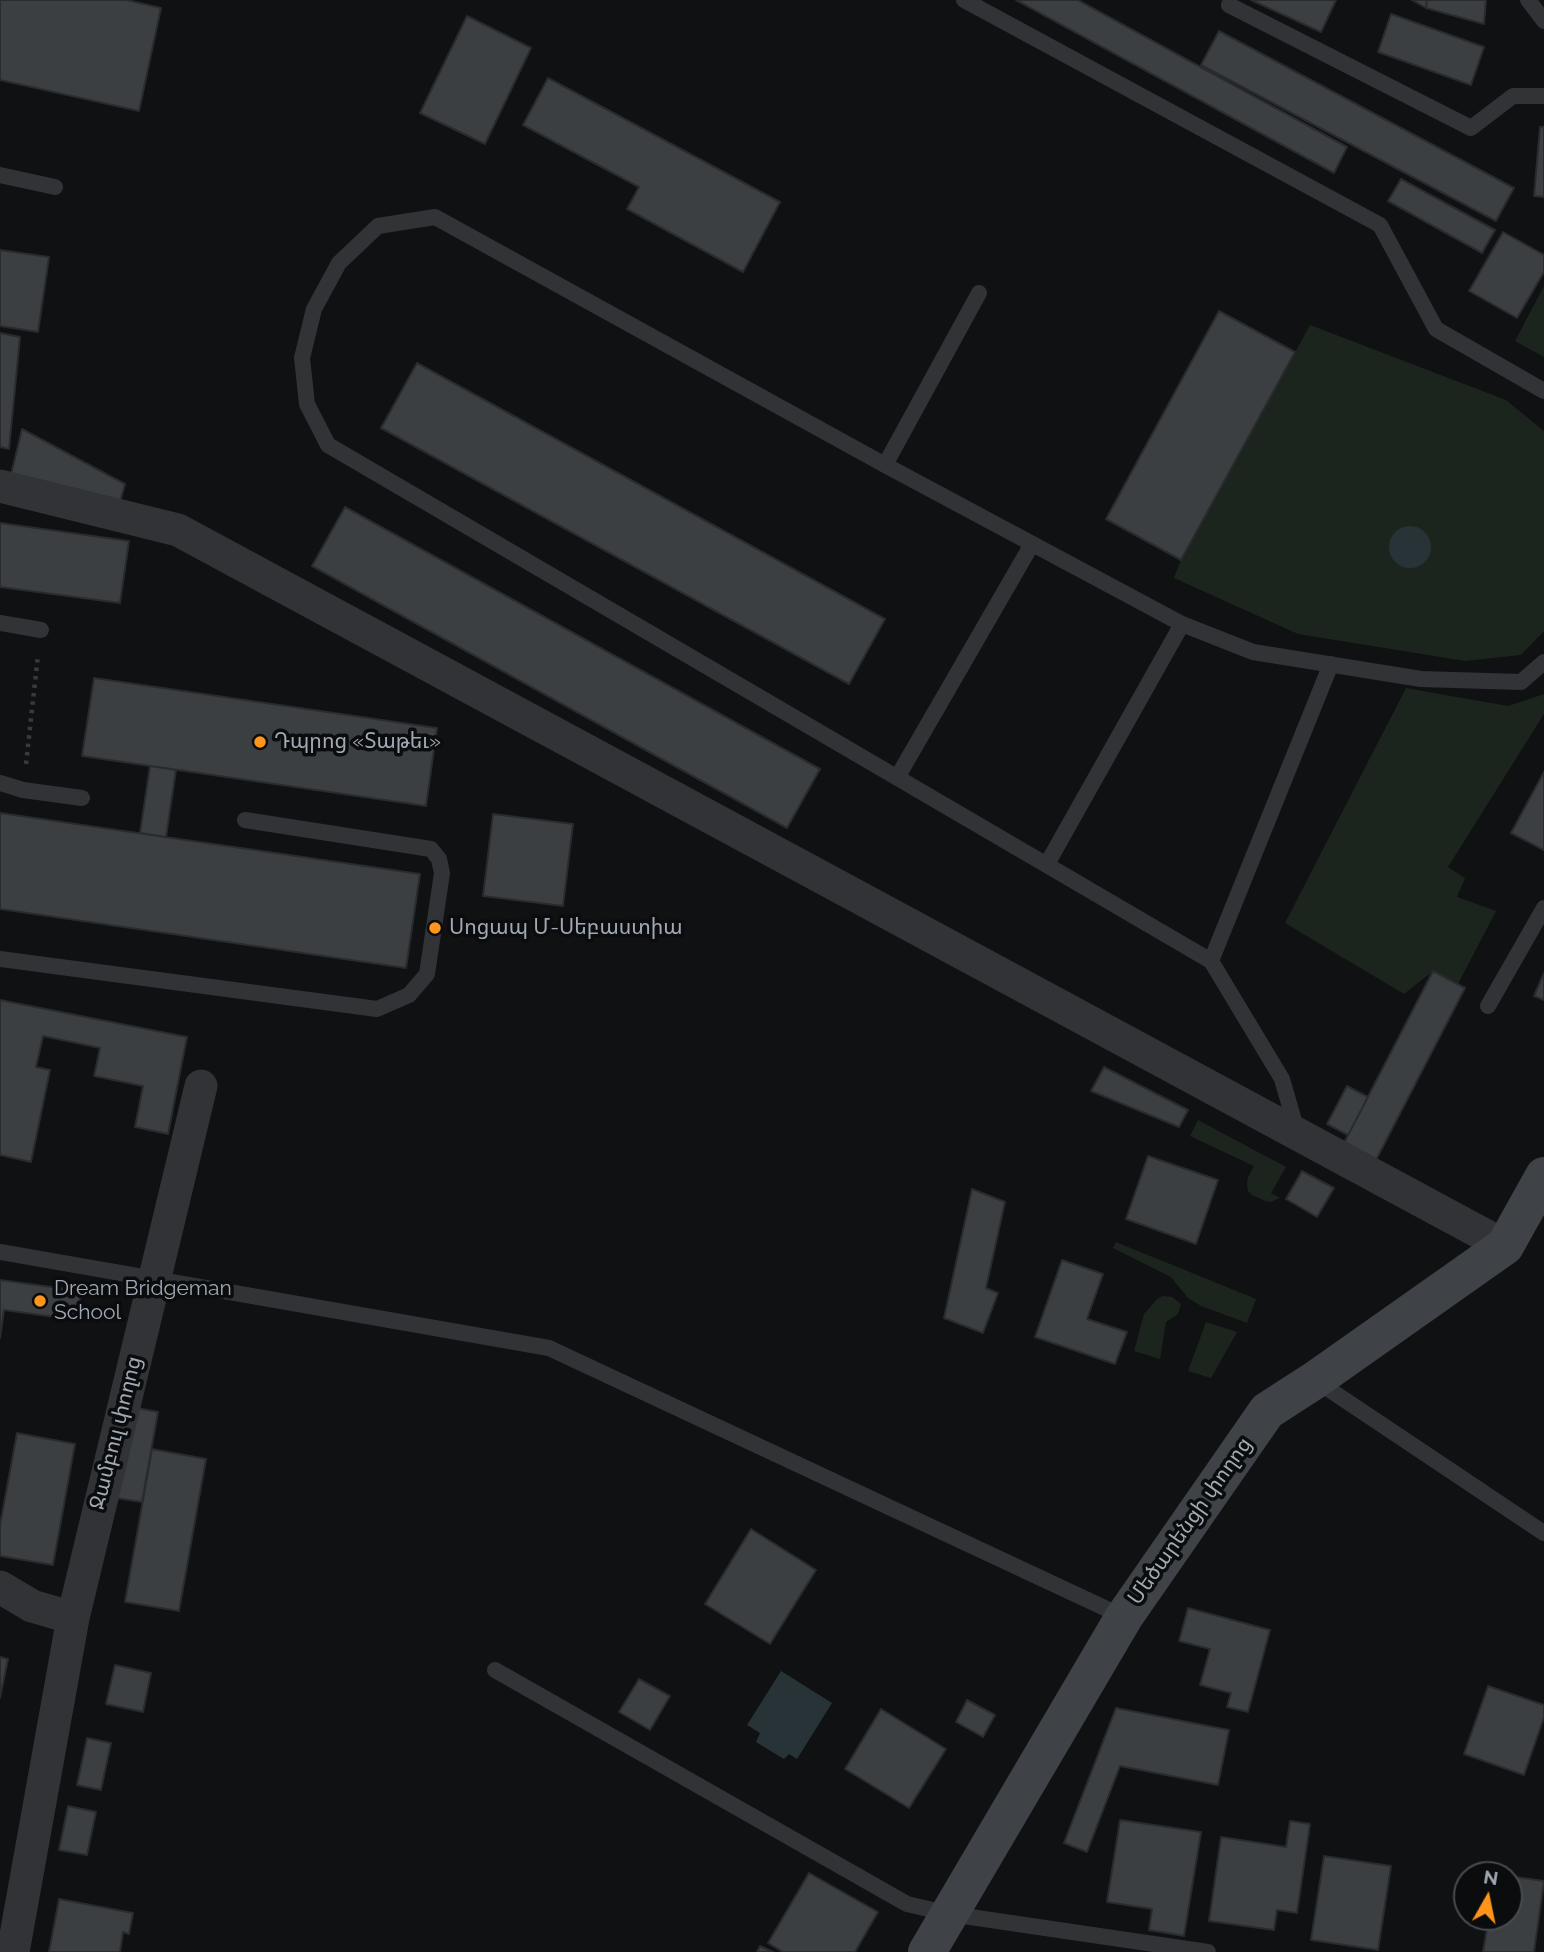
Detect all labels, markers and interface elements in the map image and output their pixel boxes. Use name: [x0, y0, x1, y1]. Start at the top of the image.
place label: Դպրոց «Տաթեւ»: [274, 729, 441, 755]
marker: Դպրոց «Տաթեւ»: [252, 734, 268, 750]
place label: Սոցապ Մ-Սեբաստիա: [449, 915, 683, 941]
marker: Սոցապ Մ-Սեբաստիա: [427, 920, 443, 936]
place label: Dream Bridgeman School: [54, 1276, 232, 1326]
marker: Dream Bridgeman School: [32, 1293, 48, 1309]
street label: Ջամբուլ փողոց: [85, 1354, 147, 1512]
street label: Մեծարենցի փողոց: [1123, 1432, 1257, 1610]
north arrow: [1453, 1861, 1523, 1931]
text: N: [1482, 1865, 1500, 1889]

